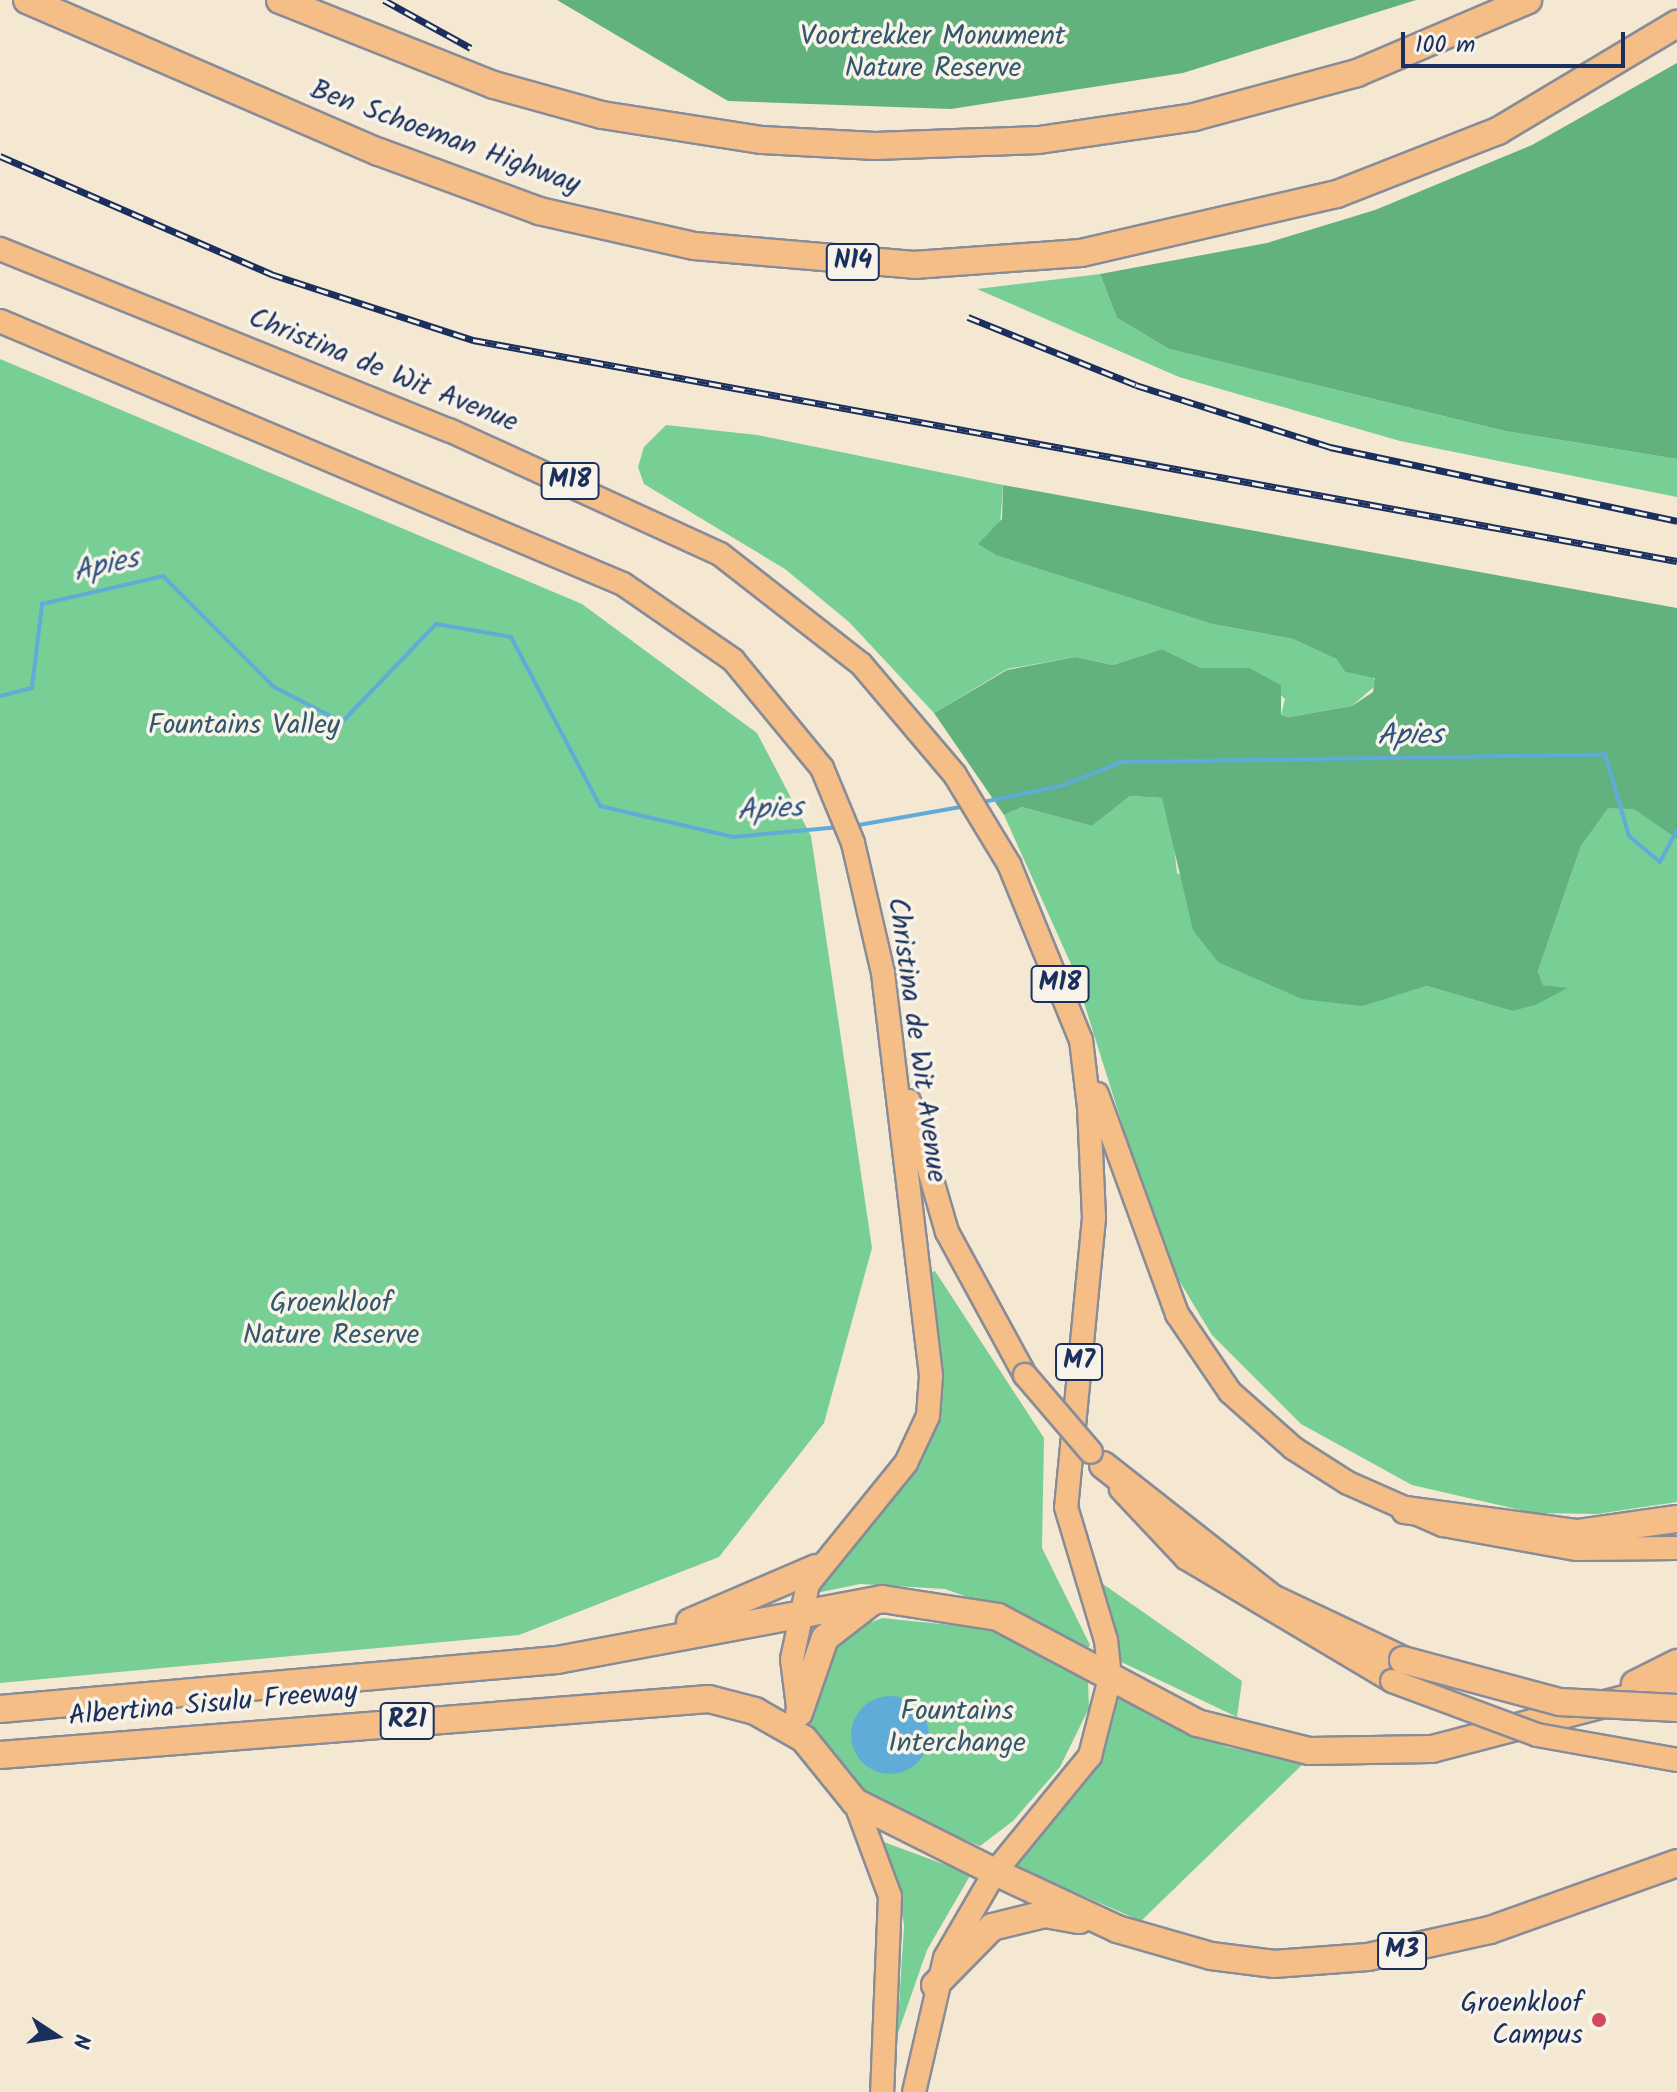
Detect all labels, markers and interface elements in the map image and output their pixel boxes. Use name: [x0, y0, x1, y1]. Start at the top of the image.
scale bar: [1405, 16, 1629, 66]
park label: Voortrekker Monument Nature Reserve: [800, 20, 1066, 86]
text: 100 m: [1415, 26, 1475, 65]
street label: Ben Schoeman Highway: [306, 74, 584, 202]
road number: N14: [825, 240, 881, 284]
street label: Christina de Wit Avenue: [244, 302, 522, 440]
road number: M18: [540, 459, 600, 503]
water label: Apies: [70, 541, 142, 591]
park label: Fountains Valley: [148, 709, 340, 743]
water label: Apies: [1377, 717, 1443, 755]
water label: Apies: [736, 790, 804, 830]
street label: Christina de Wit Avenue: [879, 895, 953, 1185]
road number: M18: [1030, 962, 1090, 1006]
park label: Groenkloof Nature Reserve: [243, 1287, 419, 1353]
road number: M7: [1055, 1340, 1103, 1384]
street label: Albertina Sisulu Freeway: [67, 1676, 359, 1734]
park label: Fountains Interchange: [888, 1695, 1026, 1761]
road number: R21: [379, 1699, 435, 1743]
road number: M3: [1376, 1929, 1428, 1973]
place label: Groenkloof Campus: [1461, 1987, 1583, 2053]
north arrow: [16, 1996, 96, 2076]
marker: Groenkloof Campus: [1590, 2011, 1608, 2029]
text: N: [61, 2031, 99, 2052]

